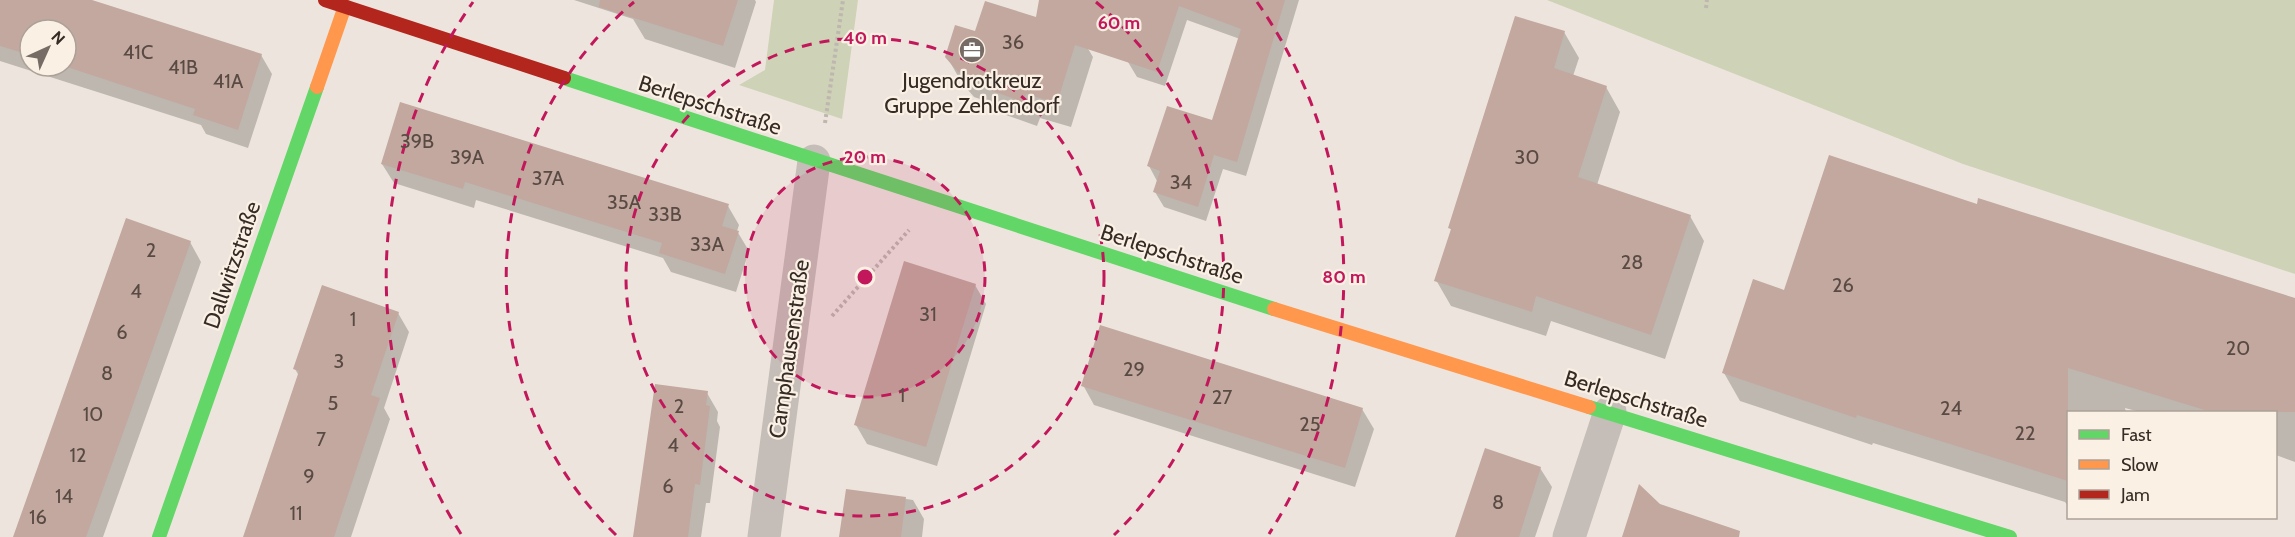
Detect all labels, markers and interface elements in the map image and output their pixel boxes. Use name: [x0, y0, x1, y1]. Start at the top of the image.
text: 60 m: [1098, 12, 1140, 34]
north arrow: [18, 18, 78, 78]
text: N: [48, 27, 69, 48]
text: 40 m: [843, 27, 887, 49]
house number: 36: [1002, 30, 1024, 54]
office icon: Jugendrotkreuz Gruppe Zehlendorf: [957, 35, 987, 65]
house number: 41C: [123, 40, 153, 64]
house number: 41B: [168, 55, 198, 79]
place label: Jugendrotkreuz Gruppe Zehlendorf: [884, 67, 1060, 119]
house number: 41A: [213, 69, 244, 93]
street label: Berlepschstraße: [635, 69, 785, 141]
house number: 39B: [400, 129, 434, 153]
house number: 39A: [450, 145, 485, 169]
house number: 30: [1515, 145, 1539, 169]
text: 20 m: [844, 146, 886, 168]
house number: 37A: [532, 166, 565, 190]
house number: 34: [1170, 170, 1193, 194]
house number: 35A: [607, 190, 642, 214]
street label: Dallwitzstraße: [198, 198, 266, 332]
house number: 33B: [648, 202, 682, 226]
street label: Berlepschstraße: [1097, 218, 1247, 290]
house number: 33A: [690, 232, 725, 256]
house number: 2: [146, 238, 156, 262]
house number: 28: [1621, 250, 1643, 274]
street label: Camphausenstraße: [763, 258, 815, 440]
text: 80 m: [1322, 266, 1366, 288]
centre of rings: [855, 267, 875, 287]
house number: 26: [1832, 273, 1854, 297]
house number: 4: [130, 279, 142, 303]
house number: 31: [919, 302, 937, 326]
house number: 1: [350, 307, 356, 331]
house number: 6: [116, 320, 128, 344]
house number: 20: [2226, 336, 2250, 360]
house number: 3: [334, 349, 344, 373]
house number: 29: [1123, 357, 1145, 381]
house number: 8: [101, 361, 113, 385]
street label: Berlepschstraße: [1561, 364, 1711, 434]
house number: 1: [899, 383, 905, 407]
house number: 27: [1212, 385, 1232, 409]
house number: 5: [328, 391, 338, 415]
house number: 2: [674, 394, 684, 418]
house number: 24: [1940, 396, 1962, 420]
house number: 10: [83, 402, 103, 426]
legend: [2067, 411, 2277, 519]
house number: 25: [1299, 412, 1321, 436]
house number: 22: [2015, 421, 2035, 445]
text: Fast: [2121, 424, 2152, 446]
house number: 7: [316, 427, 326, 451]
house number: 4: [667, 433, 679, 457]
house number: 12: [70, 443, 87, 467]
text: Slow: [2121, 454, 2158, 476]
house number: 9: [303, 464, 315, 488]
house number: 6: [662, 474, 674, 498]
house number: 14: [55, 484, 73, 508]
text: Jam: [2120, 484, 2150, 506]
house number: 8: [1492, 490, 1504, 514]
house number: 11: [289, 501, 303, 525]
house number: 16: [29, 505, 47, 529]

